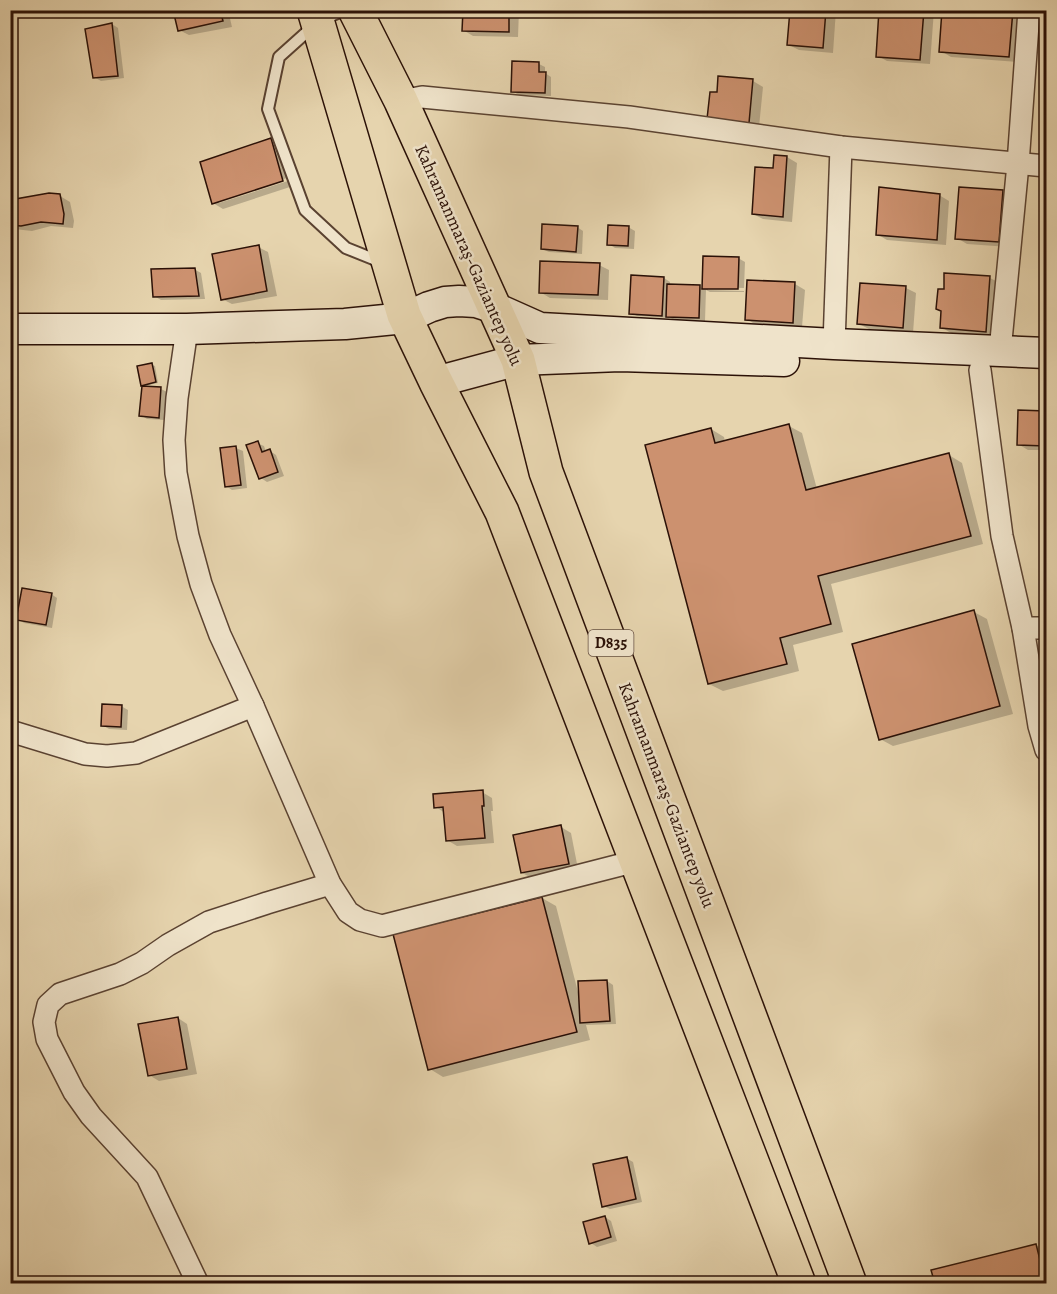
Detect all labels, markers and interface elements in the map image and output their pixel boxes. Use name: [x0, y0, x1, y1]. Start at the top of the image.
street label: Kahramanmaraş-Gaziantep yolu: [409, 141, 529, 370]
road number: D835: [588, 630, 634, 656]
street label: Kahramanmaraş-Gaziantep yolu: [613, 679, 721, 911]

